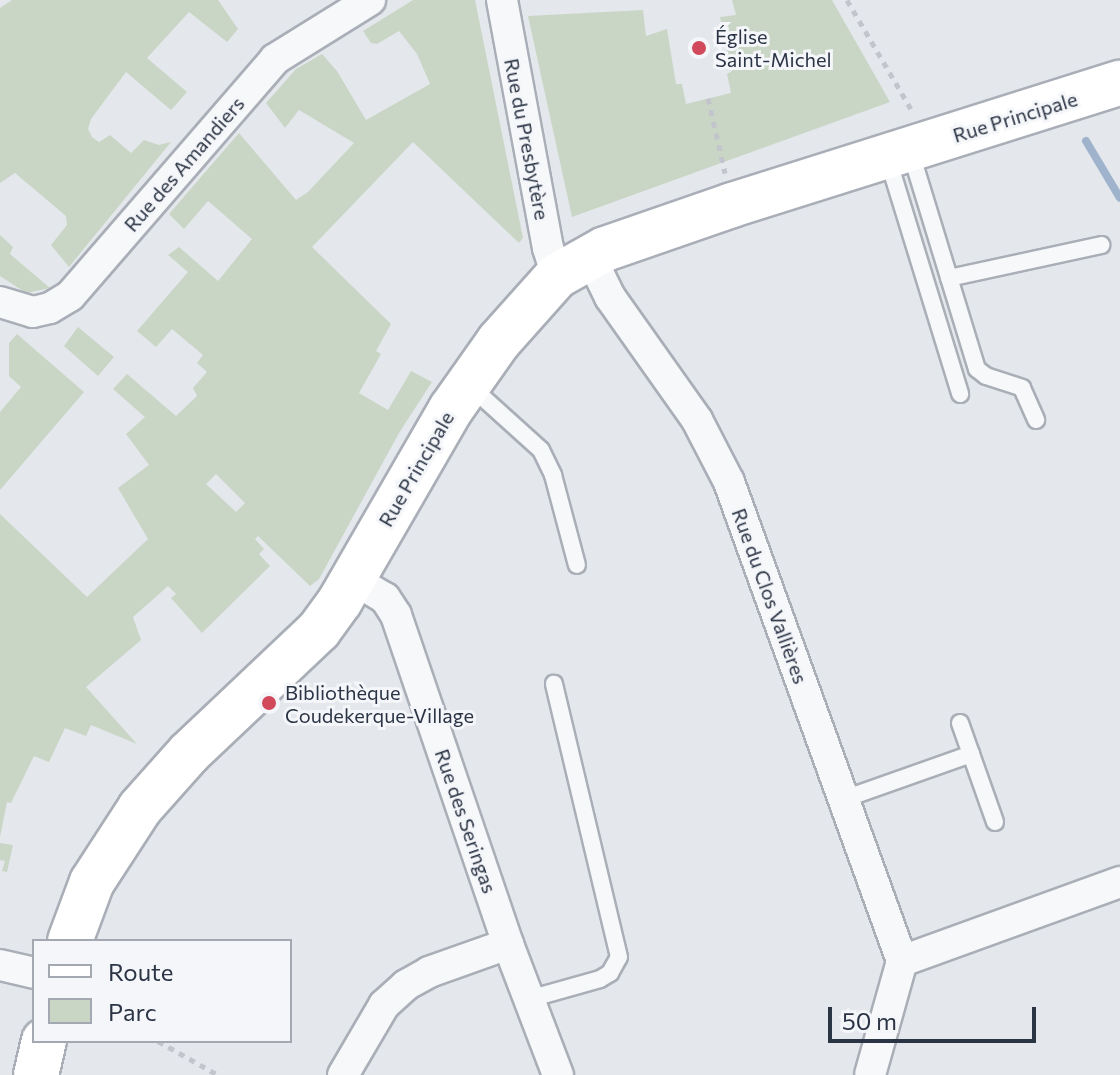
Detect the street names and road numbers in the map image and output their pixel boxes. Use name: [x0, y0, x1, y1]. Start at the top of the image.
street label: Rue du Presbytère: [500, 56, 554, 222]
street label: Rue Principale: [950, 87, 1080, 147]
street label: Rue des Amandiers: [119, 92, 249, 236]
street label: Rue Principale: [373, 407, 459, 531]
street label: Rue du Clos Vallières: [727, 505, 813, 687]
street label: Rue des Seringas: [430, 746, 502, 896]

